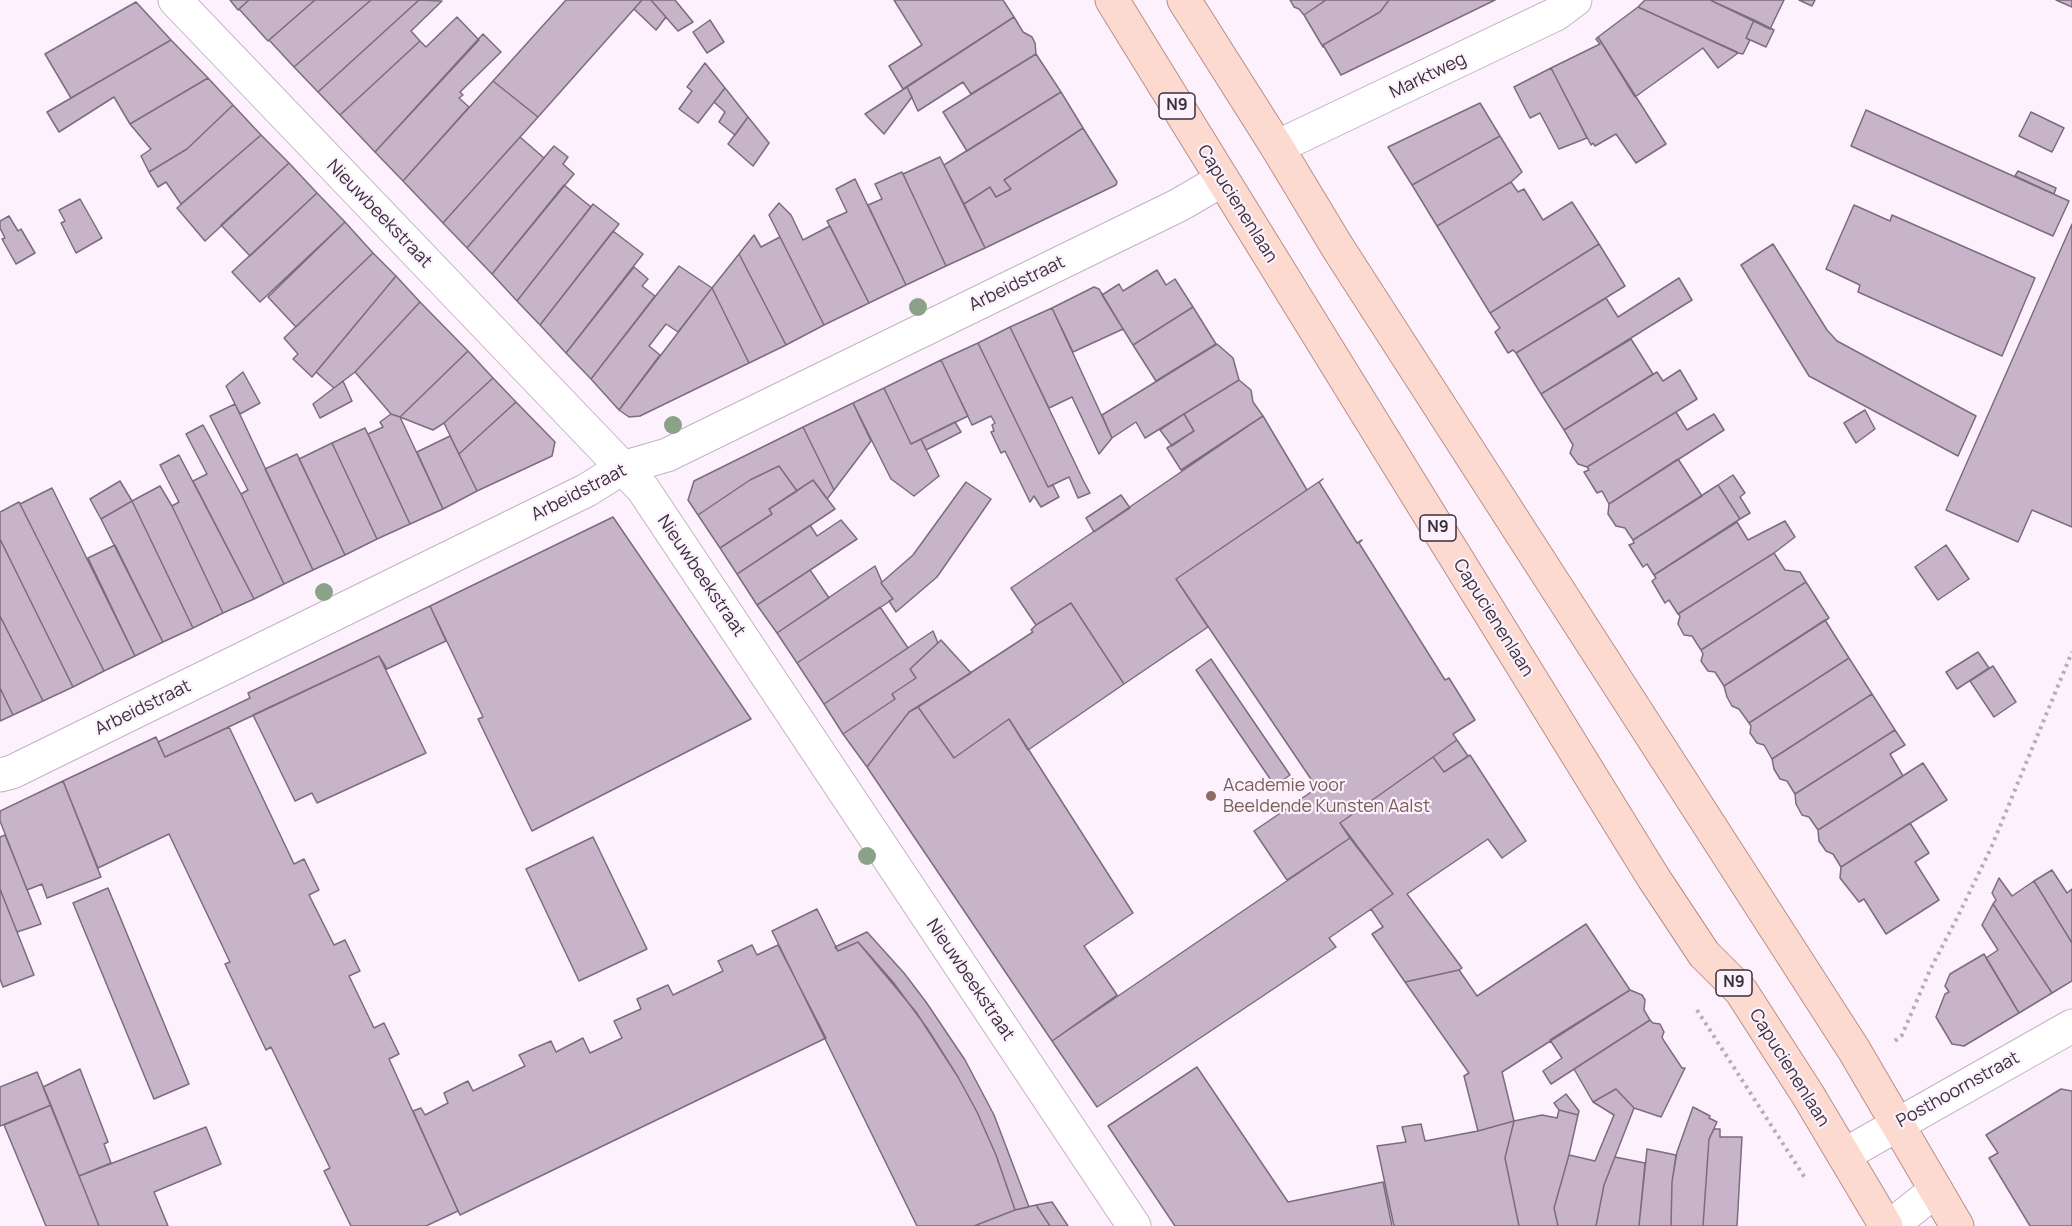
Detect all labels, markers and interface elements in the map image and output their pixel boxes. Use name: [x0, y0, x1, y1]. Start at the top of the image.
street label: Marktweg: [1386, 48, 1470, 104]
road number: N9: [1159, 93, 1195, 119]
street label: Capucienenlaan: [1192, 141, 1282, 267]
street label: Nieuwbeekstraat: [322, 155, 436, 273]
street label: Arbeidstraat: [966, 252, 1068, 316]
street label: Arbeidstraat: [528, 460, 630, 526]
street label: Nieuwbeekstraat: [652, 511, 750, 641]
road number: N9: [1420, 515, 1456, 541]
street label: Capucienenlaan: [1448, 555, 1538, 681]
street label: Arbeidstraat: [92, 676, 194, 740]
place label: Academie voor Beeldende Kunsten Aalst: [1223, 775, 1430, 818]
marker: Academie voor Beeldende Kunsten Aalst: [1204, 789, 1218, 803]
street label: Nieuwbeekstraat: [921, 915, 1019, 1045]
road number: N9: [1716, 970, 1752, 996]
street label: Capucienenlaan: [1744, 1005, 1834, 1131]
street label: Posthoornstraat: [1893, 1047, 2023, 1133]

